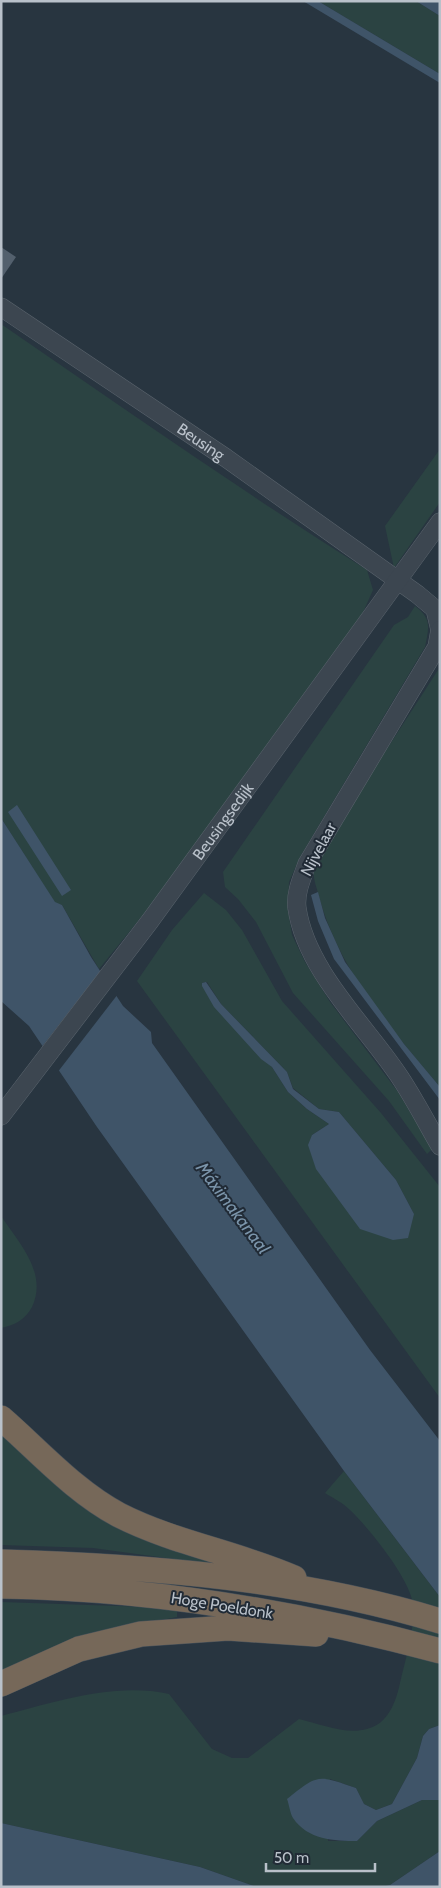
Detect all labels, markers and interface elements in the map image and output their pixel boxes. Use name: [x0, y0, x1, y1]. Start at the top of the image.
street label: Beusing: [173, 419, 229, 465]
street label: Beusingsedijk: [189, 778, 258, 864]
street label: Nijvelaar: [296, 818, 341, 879]
water label: Máximakanaal: [191, 1157, 275, 1259]
street label: Hoge Poeldonk: [170, 1588, 275, 1623]
scale bar: [266, 1840, 375, 1872]
text: 50 m: [274, 1849, 309, 1867]

